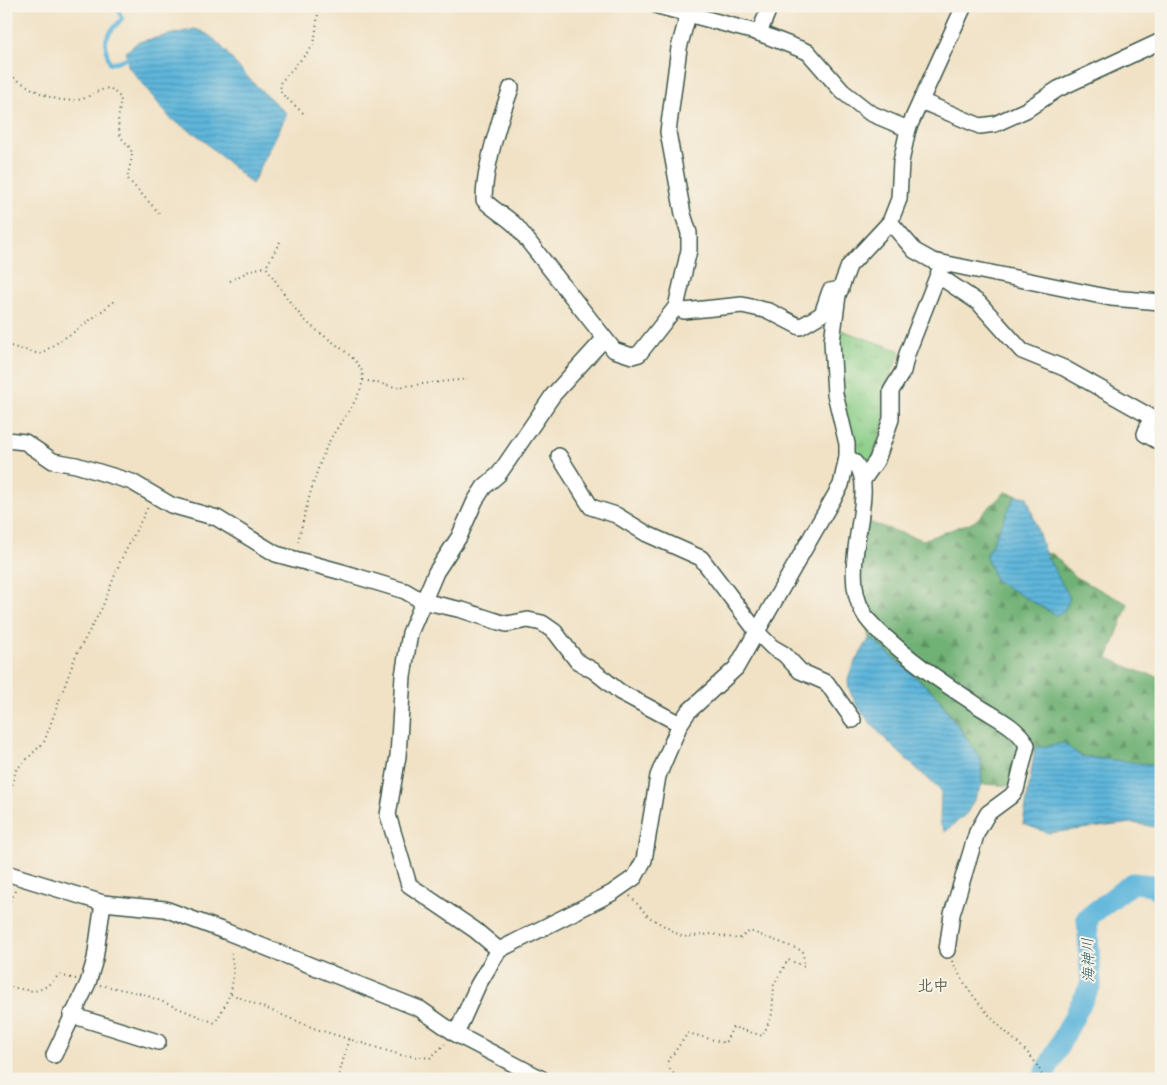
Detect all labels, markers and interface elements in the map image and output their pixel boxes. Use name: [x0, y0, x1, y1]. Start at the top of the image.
water label: 海神川: [1077, 937, 1101, 983]
district label: 北中: [917, 974, 949, 999]

